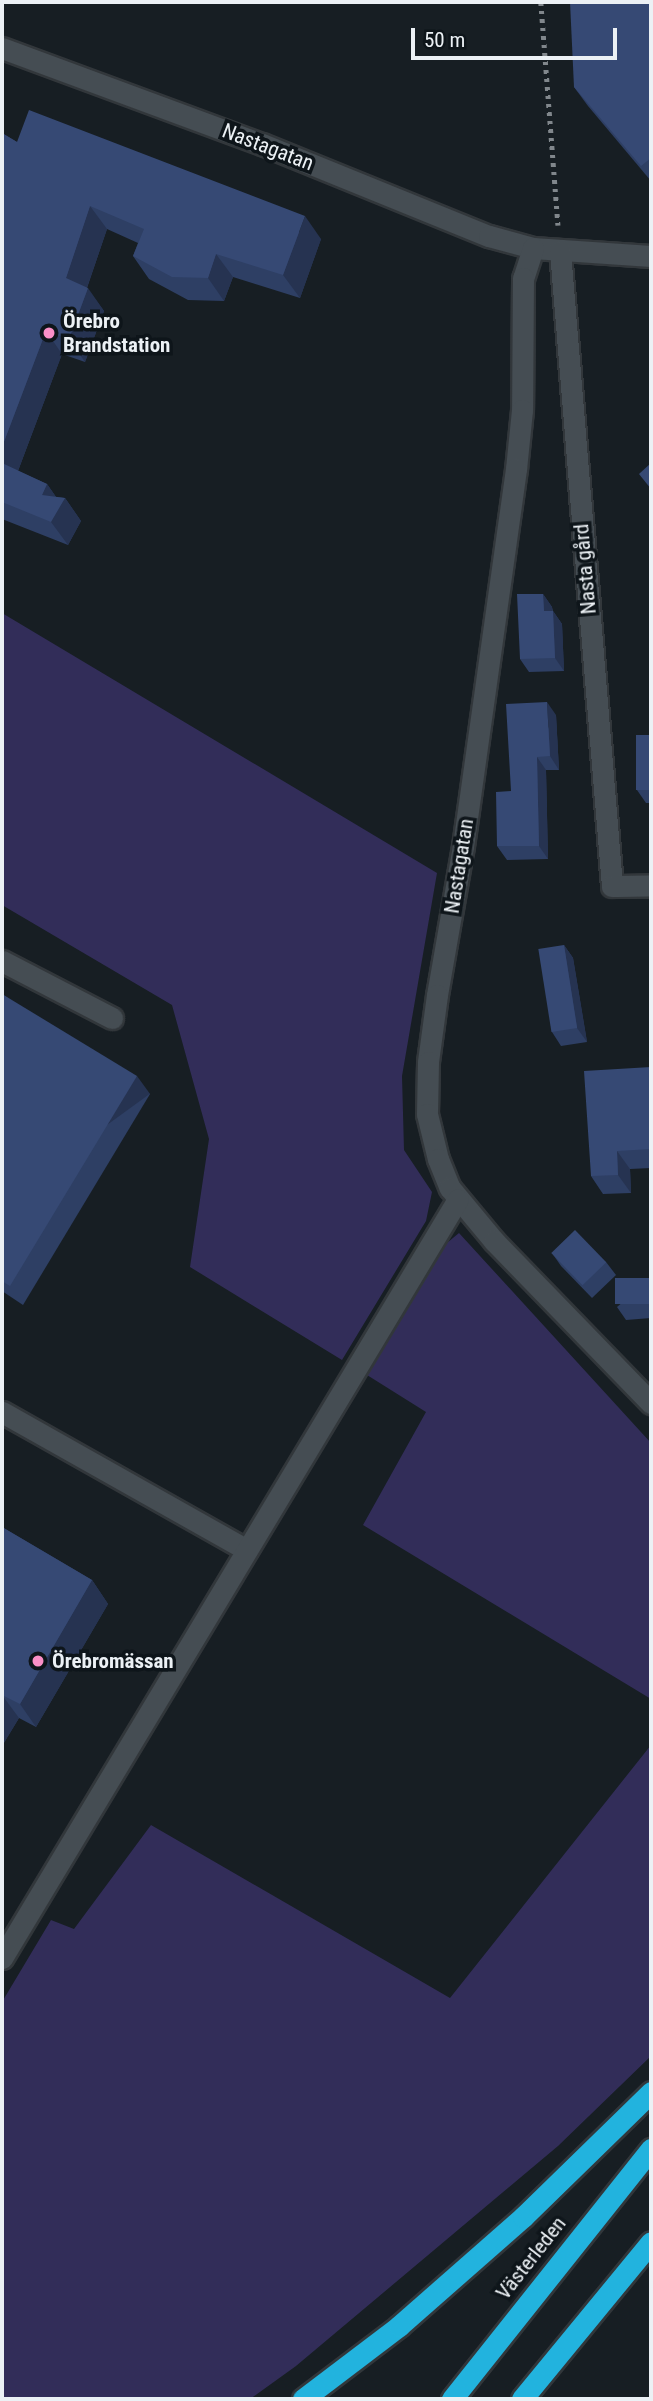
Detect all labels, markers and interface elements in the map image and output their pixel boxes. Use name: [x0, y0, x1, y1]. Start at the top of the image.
scale bar: [415, 14, 622, 58]
text: 50 m: [424, 28, 465, 52]
street label: Nastagatan: [219, 118, 317, 176]
place label: Örebro Brandstation: [63, 308, 170, 358]
marker: Örebro Brandstation: [41, 325, 57, 341]
street label: Nasta gård: [568, 523, 602, 615]
street label: Nastagatan: [439, 817, 479, 915]
place label: Örebromässan: [52, 1648, 174, 1674]
marker: Örebromässan: [30, 1653, 46, 1669]
street label: Västerleden: [491, 2211, 571, 2305]

